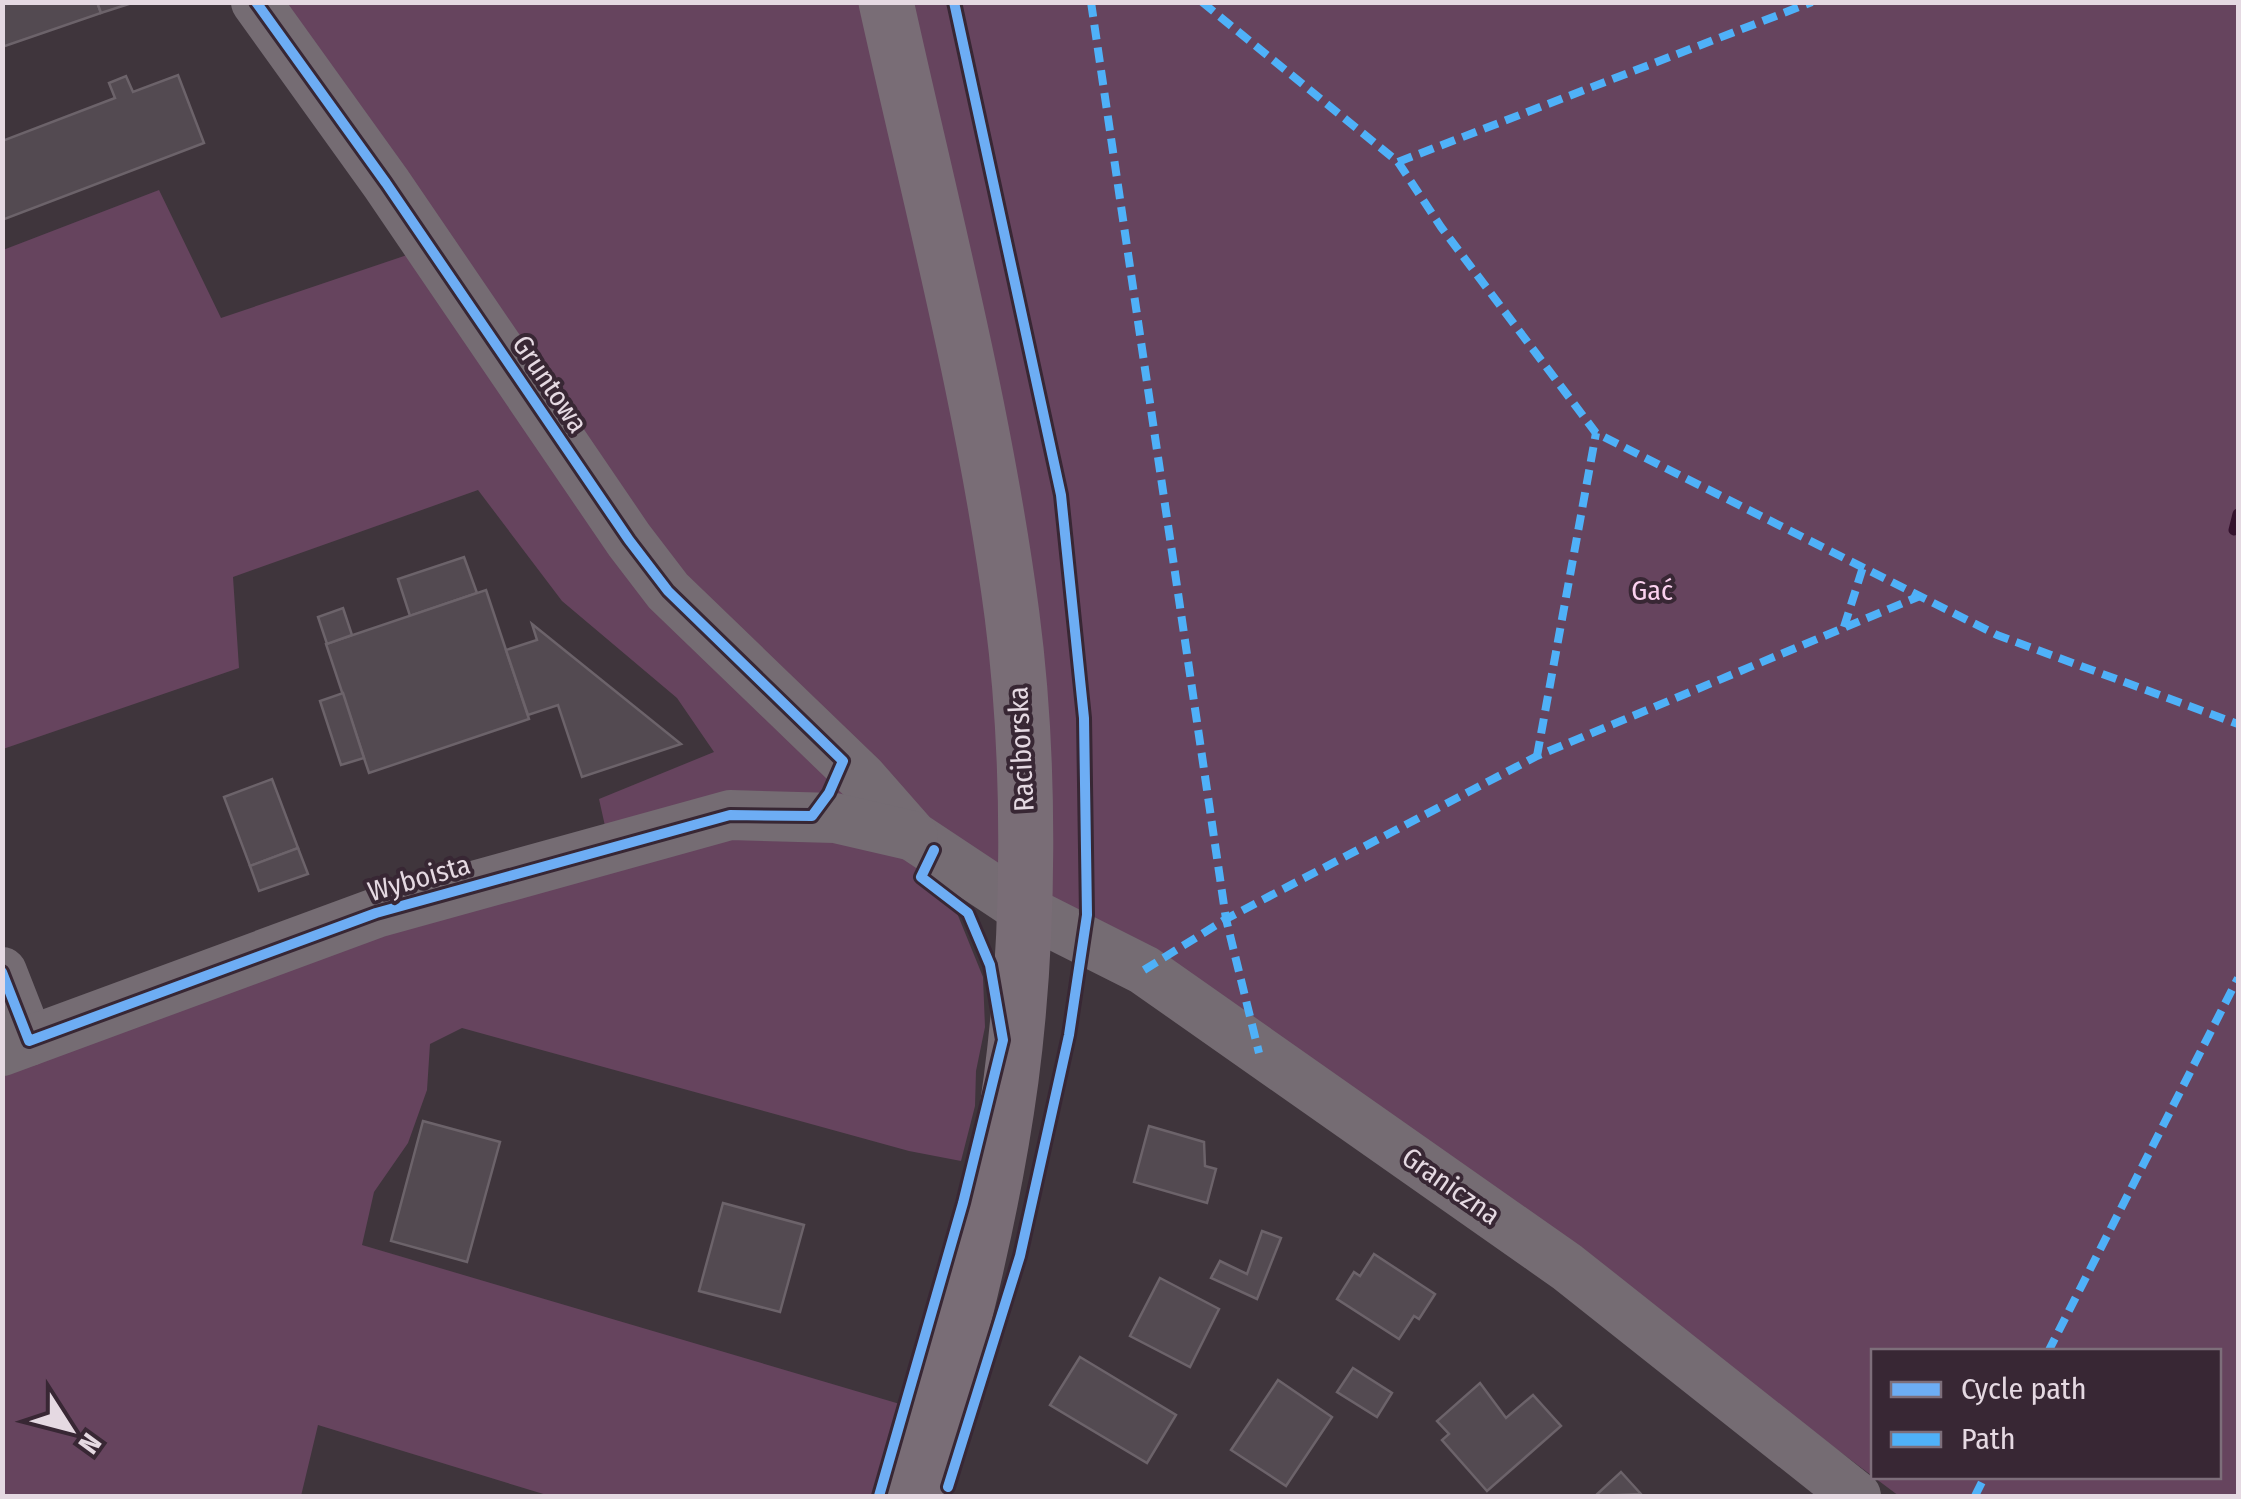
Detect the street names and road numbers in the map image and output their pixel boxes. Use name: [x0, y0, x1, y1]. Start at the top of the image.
street label: Gruntowa: [505, 329, 595, 439]
street label: Raciborska: [1001, 686, 1041, 812]
street label: Wyboista: [364, 848, 474, 908]
street label: Graniczna: [1396, 1140, 1506, 1232]

